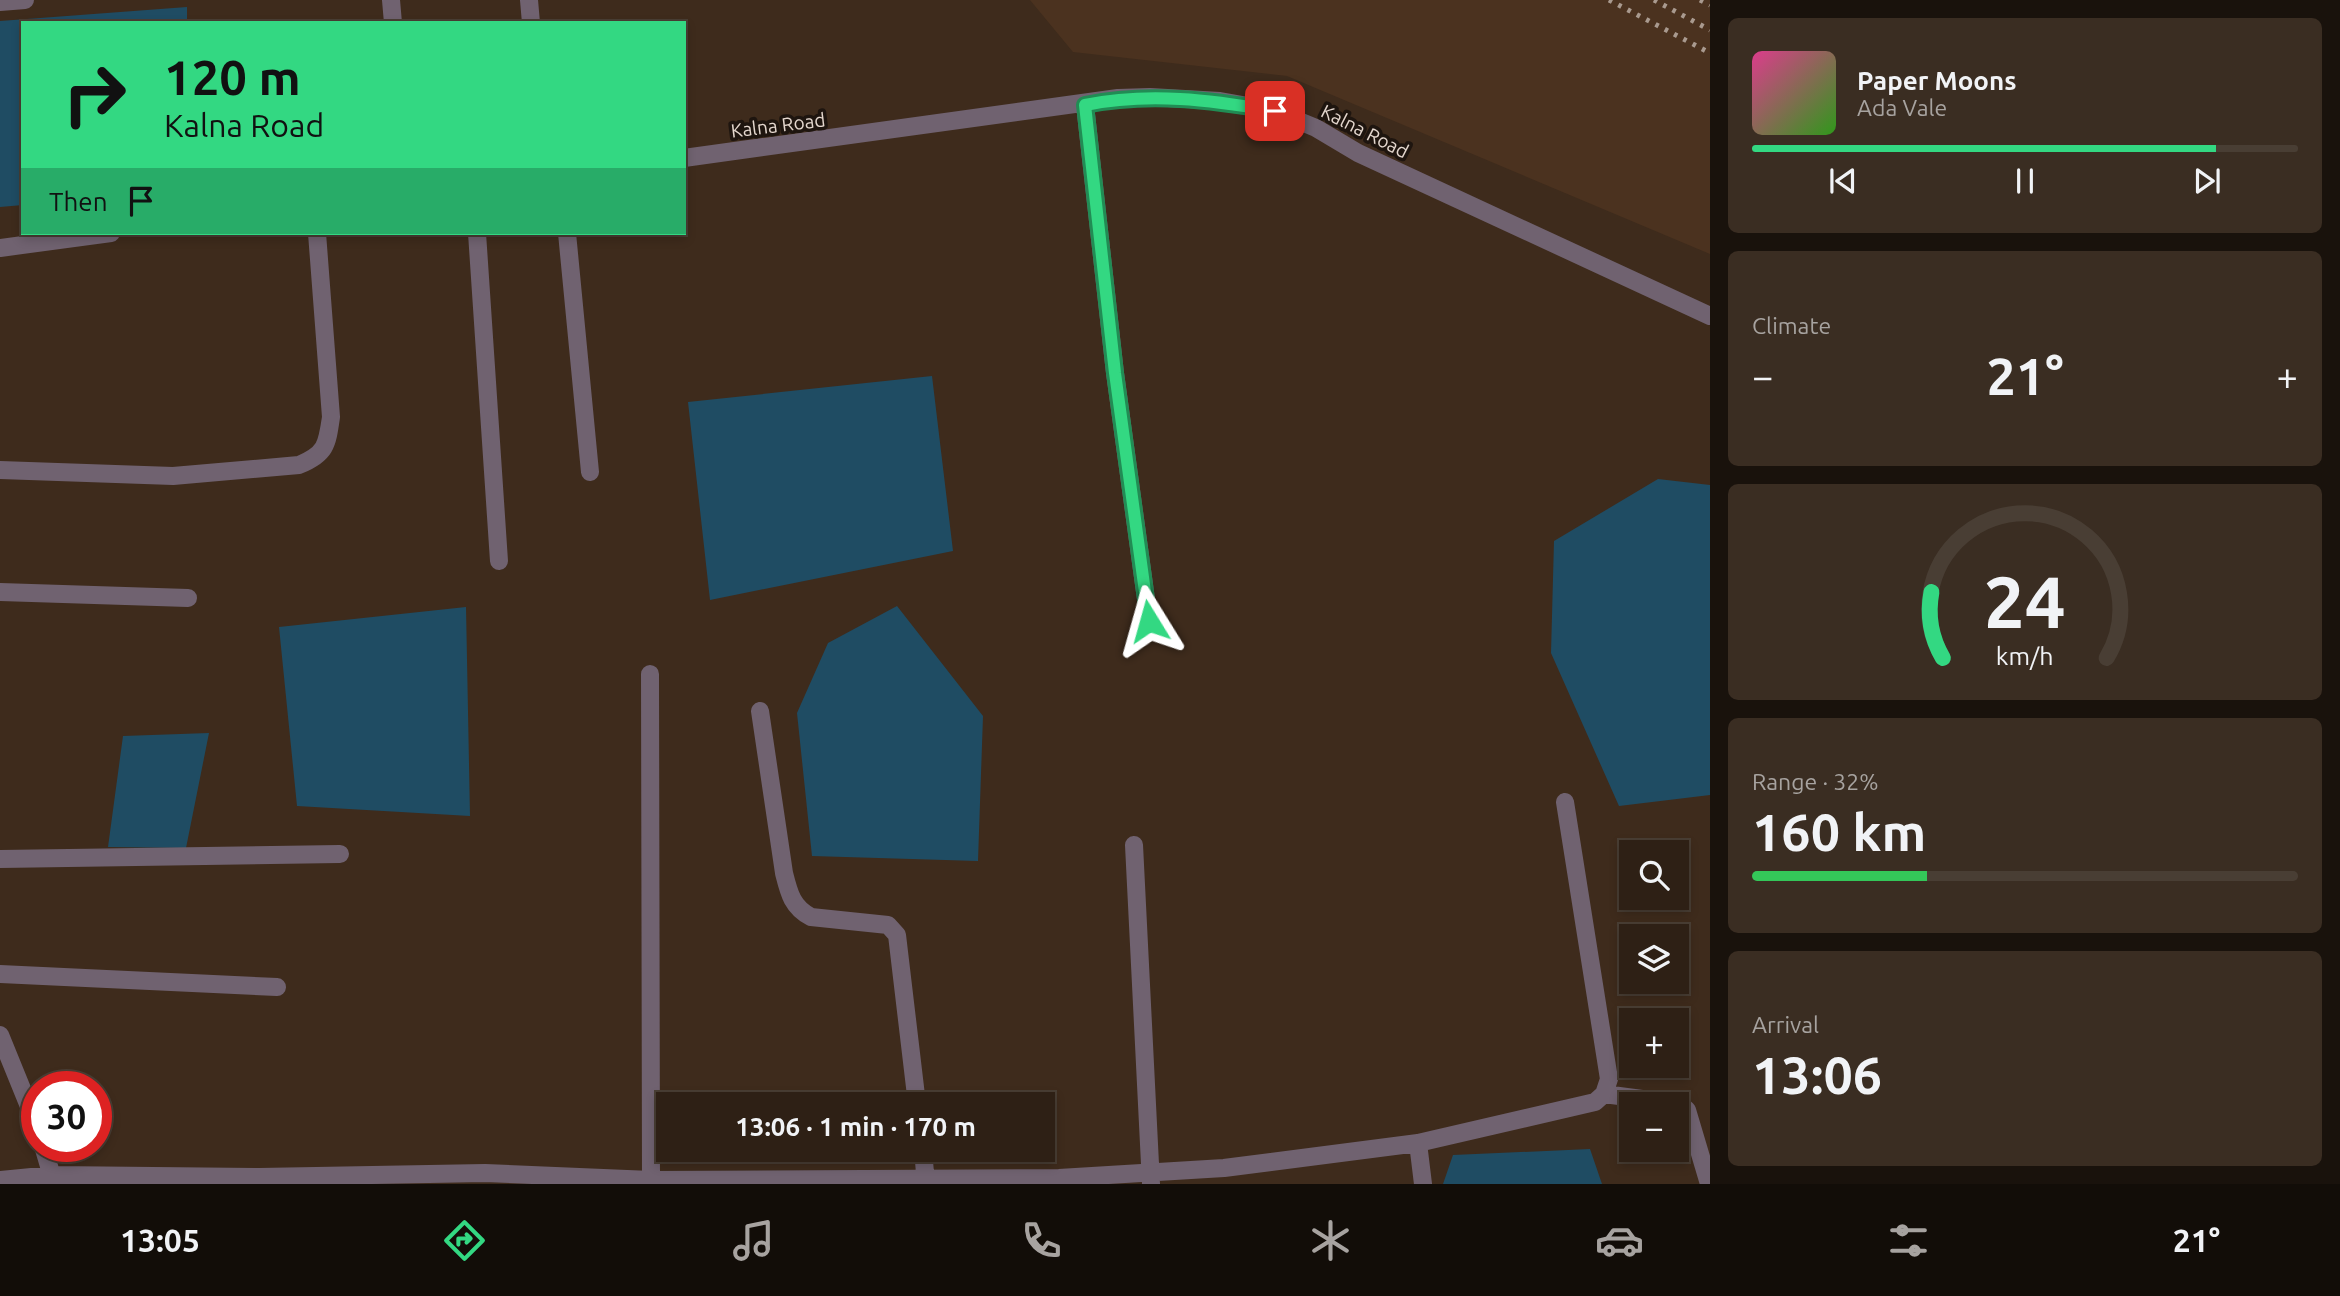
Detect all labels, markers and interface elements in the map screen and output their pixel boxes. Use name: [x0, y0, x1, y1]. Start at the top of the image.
icon: right: [49, 49, 140, 140]
text: 120 m: [164, 49, 301, 104]
text: Paper Moons: [1857, 66, 2016, 95]
pin: [1245, 81, 1305, 141]
icon: arrive: [1256, 92, 1294, 130]
text: Ada Vale: [1857, 95, 1947, 120]
street label: Kalna Road: [1318, 100, 1412, 162]
text: Kalna Road: [164, 107, 324, 143]
street label: Kalna Road: [729, 108, 827, 142]
icon: previous: [1824, 162, 1862, 200]
icon: pause: [2006, 162, 2044, 200]
icon: next: [2188, 162, 2226, 200]
icon: arrive: [122, 182, 160, 220]
text: Then: [49, 187, 108, 216]
text: Climate: [1752, 313, 1831, 338]
text: 21°: [1986, 347, 2064, 405]
text: −: [1752, 355, 1773, 397]
text: +: [2277, 355, 2298, 397]
text: 24: [1984, 560, 2066, 642]
position arrow: [1112, 584, 1186, 658]
text: km/h: [1996, 642, 2054, 670]
text: Range · 32%: [1752, 769, 1879, 794]
text: 160 km: [1752, 803, 1926, 861]
map controls: [1619, 840, 1689, 1162]
button: search: [1619, 840, 1689, 910]
button: layers: [1619, 924, 1689, 994]
button: +: [1619, 1008, 1689, 1078]
text: Arrival: [1752, 1012, 1819, 1037]
text: 13:06: [1752, 1046, 1882, 1104]
speed limit sign: 30: [21, 1071, 112, 1162]
button: −: [1619, 1092, 1689, 1162]
text: 13:06 · 1 min · 170 m: [735, 1112, 976, 1141]
icon: directions: [440, 1216, 489, 1265]
icon: music: [729, 1216, 778, 1265]
icon: phone: [1017, 1216, 1066, 1265]
icon: climate: [1306, 1216, 1355, 1265]
icon: car: [1595, 1216, 1644, 1265]
icon: filters: [1884, 1216, 1933, 1265]
text: 13:05: [120, 1222, 200, 1258]
text: 21°: [2173, 1222, 2220, 1258]

